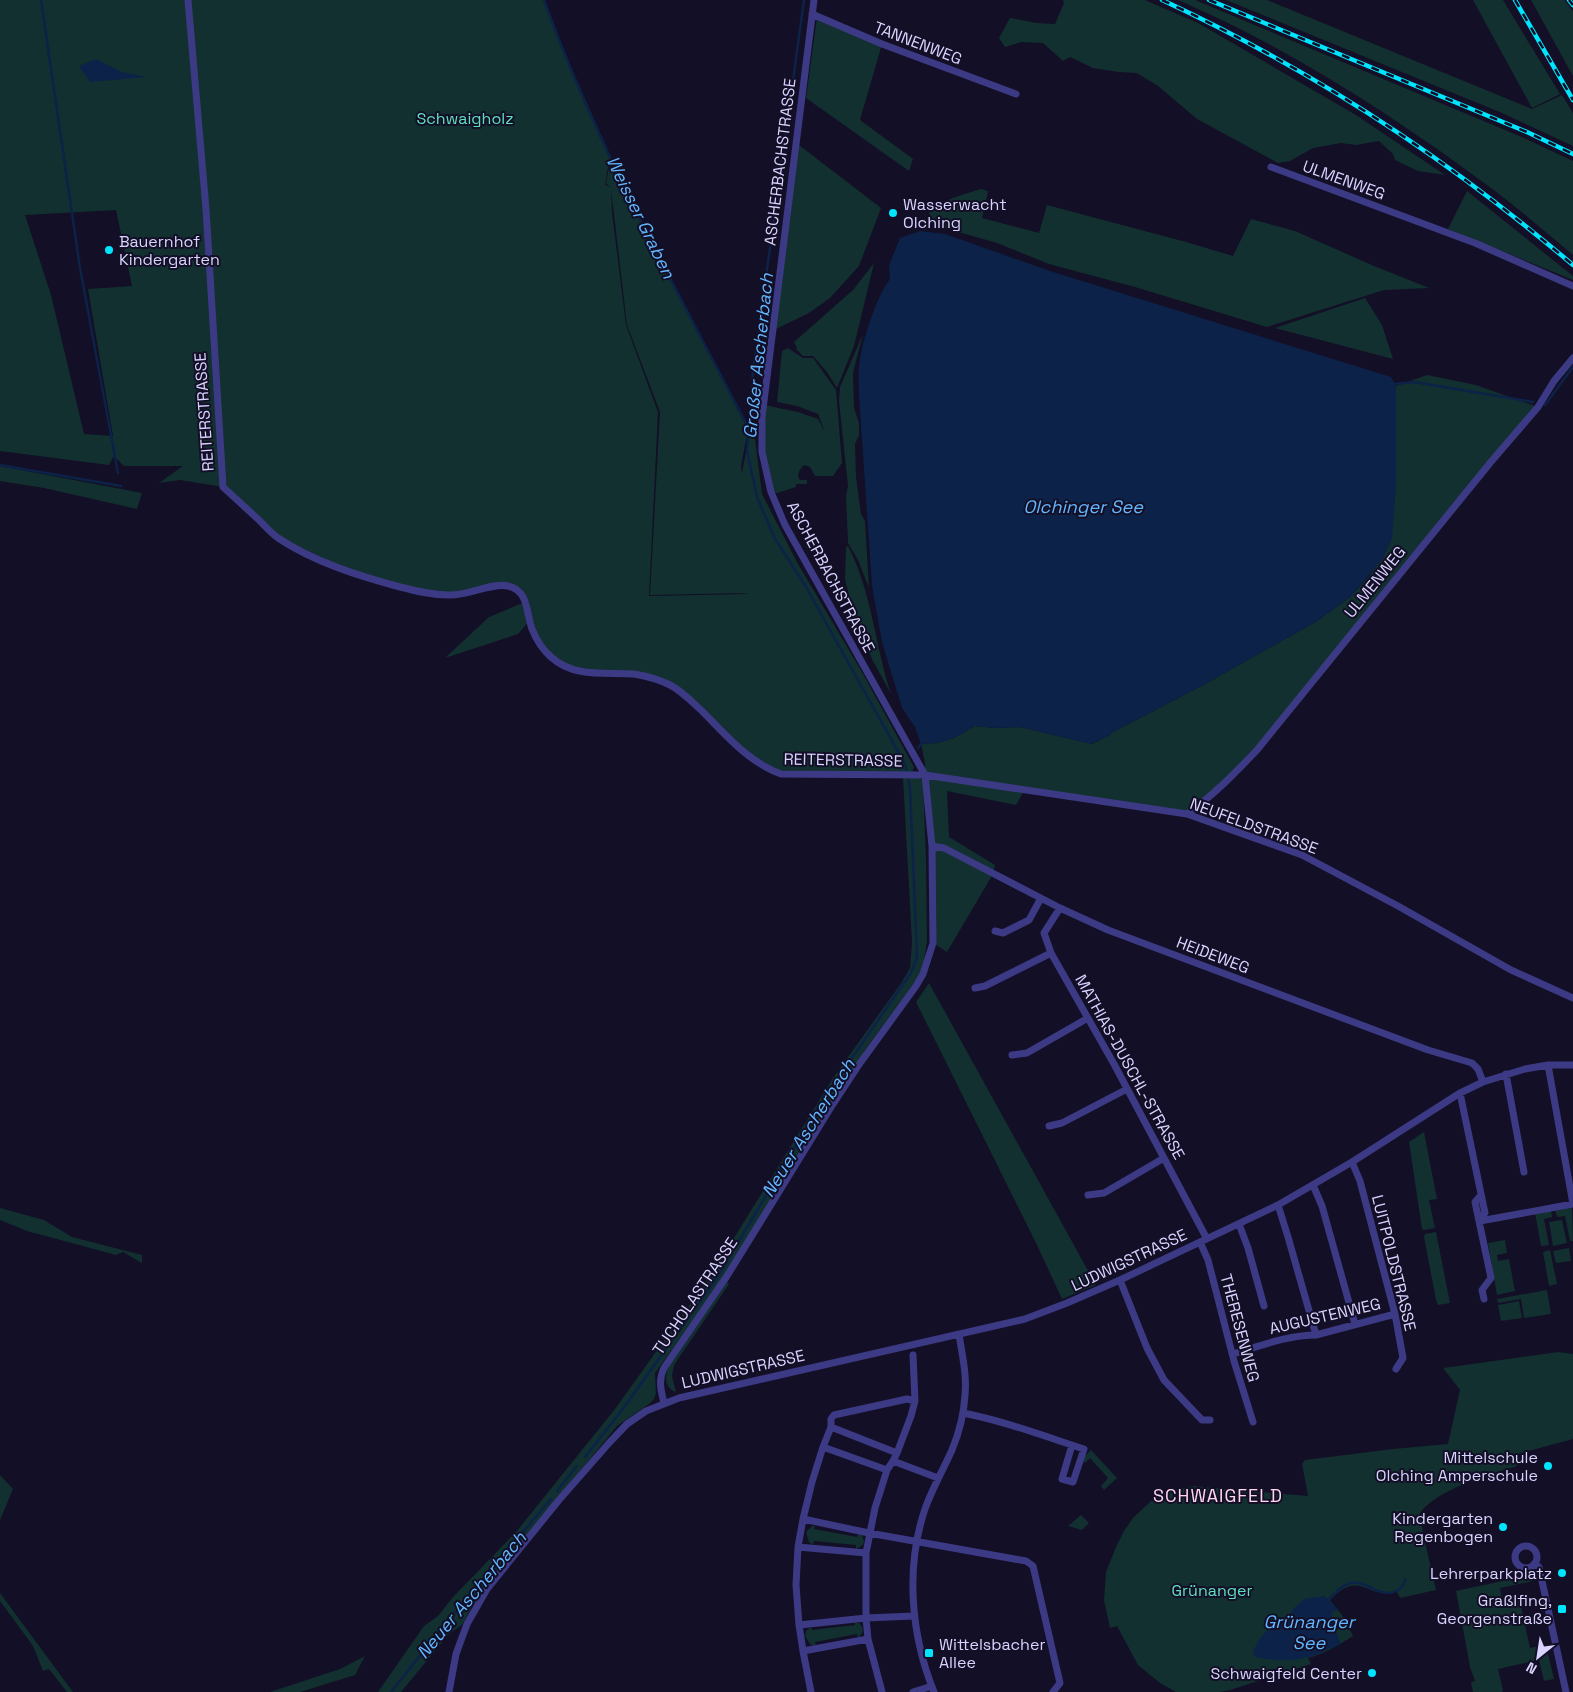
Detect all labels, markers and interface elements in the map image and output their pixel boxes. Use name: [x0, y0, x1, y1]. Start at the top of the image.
street label: TANNENWEG: [871, 17, 965, 69]
street label: ASCHERBACHSTRASSE: [759, 77, 801, 247]
park label: Schwaigholz: [416, 108, 514, 129]
water label: Weisser Graben: [601, 152, 681, 283]
street label: ULMENWEG: [1300, 155, 1388, 205]
place label: Wasserwacht Olching: [903, 194, 1007, 233]
marker: Wasserwacht Olching: [887, 207, 899, 219]
place label: Bauernhof Kindergarten: [119, 231, 220, 270]
marker: Bauernhof Kindergarten: [103, 244, 115, 256]
water label: Großer Ascherbach: [738, 271, 778, 440]
street label: REITERSTRASSE: [189, 352, 219, 472]
water label: Olchinger See: [1023, 495, 1144, 518]
street label: ASCHERBACHSTRASSE: [782, 498, 880, 656]
street label: ULMENWEG: [1340, 542, 1410, 622]
street label: REITERSTRASSE: [783, 748, 903, 772]
street label: NEUFELDSTRASSE: [1187, 793, 1321, 859]
street label: HEIDEWEG: [1173, 931, 1253, 979]
street label: MATHIAS-DUSCHL-STRASSE: [1070, 971, 1190, 1163]
water label: Neuer Ascherbach: [756, 1054, 860, 1202]
street label: LUITPOLDSTRASSE: [1367, 1193, 1421, 1333]
street label: LUDWIGSTRASSE: [1068, 1224, 1190, 1296]
street label: TUCHOLASTRASSE: [648, 1233, 742, 1359]
street label: THERESENWEG: [1215, 1272, 1265, 1384]
street label: AUGUSTENWEG: [1267, 1293, 1383, 1339]
street label: LUDWIGSTRASSE: [679, 1345, 807, 1393]
place label: Mittelschule Olching Amperschule: [1376, 1447, 1538, 1486]
marker: Mittelschule Olching Amperschule: [1542, 1460, 1554, 1472]
district label: SCHWAIGFELD: [1153, 1484, 1283, 1507]
place label: Kindergarten Regenbogen: [1392, 1508, 1493, 1547]
marker: Kindergarten Regenbogen: [1497, 1521, 1509, 1533]
water label: Neuer Ascherbach: [411, 1526, 532, 1663]
place label: Lehrerparkplatz: [1430, 1563, 1552, 1584]
marker: Lehrerparkplatz: [1556, 1567, 1568, 1579]
park label: Grünanger: [1172, 1580, 1252, 1601]
place label: Graßlfing, Georgenstraße: [1437, 1590, 1552, 1629]
marker: Graßlfing, Georgenstraße: [1556, 1603, 1568, 1615]
water label: Grünanger See: [1263, 1610, 1357, 1654]
north arrow: [1513, 1632, 1563, 1682]
place label: Wittelsbacher Allee: [939, 1634, 1045, 1673]
marker: Wittelsbacher Allee: [923, 1647, 935, 1659]
text: N: [1523, 1658, 1540, 1678]
place label: Schwaigfeld Center: [1210, 1663, 1362, 1684]
marker: Schwaigfeld Center: [1366, 1667, 1378, 1679]

